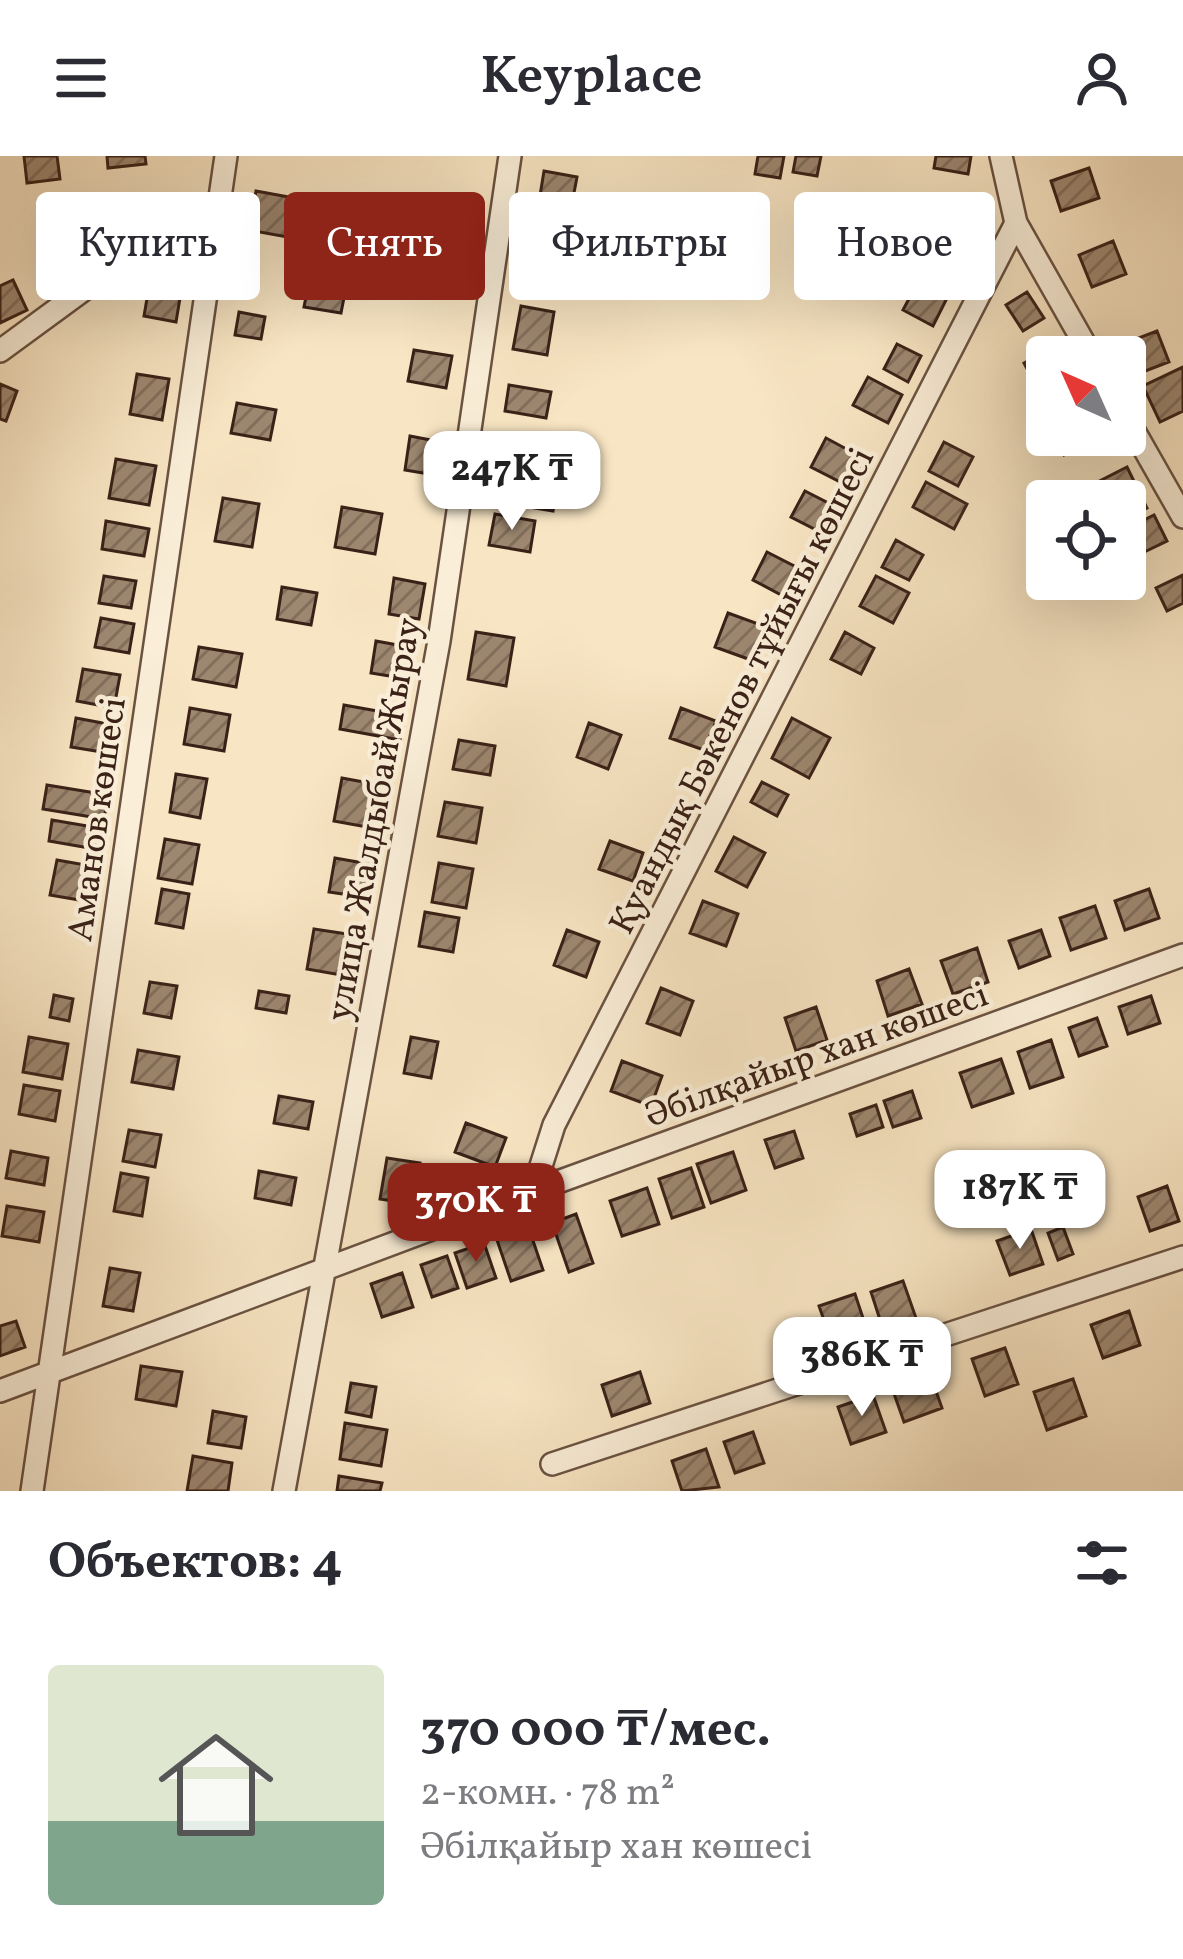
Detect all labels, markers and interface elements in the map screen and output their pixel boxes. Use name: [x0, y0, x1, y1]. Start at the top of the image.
text: Keyplace: [480, 41, 703, 116]
icon: menu: [48, 45, 114, 111]
icon: person: [1069, 45, 1135, 111]
chip: Купить: [36, 192, 260, 300]
chip: Снять: [284, 192, 485, 300]
chip: Фильтры: [509, 192, 770, 300]
chip: Новое: [794, 192, 995, 300]
north arrow: [1026, 336, 1146, 456]
map controls: [1026, 336, 1146, 600]
pin: 247K ₸: [414, 431, 610, 533]
street label: Қуандық Бәкенов тұйығы көшесі: [599, 440, 888, 944]
text: 247K ₸: [450, 443, 574, 497]
button: locate: [1026, 480, 1146, 600]
street label: улица Жалдыбай Жырау: [316, 614, 436, 1025]
street label: Аманов көшесі: [57, 694, 141, 945]
street label: Әбілқайыр хан көшесі: [639, 971, 996, 1142]
pin: 187K ₸: [922, 1150, 1118, 1252]
text: 187K ₸: [961, 1162, 1079, 1216]
pin: 370K ₸: [378, 1163, 574, 1265]
text: 370K ₸: [415, 1175, 537, 1229]
pin: 386K ₸: [764, 1317, 960, 1419]
text: 386K ₸: [800, 1329, 924, 1383]
text: Объектов: 4: [48, 1528, 343, 1599]
icon: filters: [1069, 1530, 1135, 1596]
text: 370 000 ₸/мес.: [420, 1696, 771, 1767]
icon: home: [144, 1713, 288, 1857]
text: 2-комн. · 78 m²: [420, 1767, 675, 1821]
text: Әбілқайыр хан көшесі: [420, 1821, 812, 1875]

